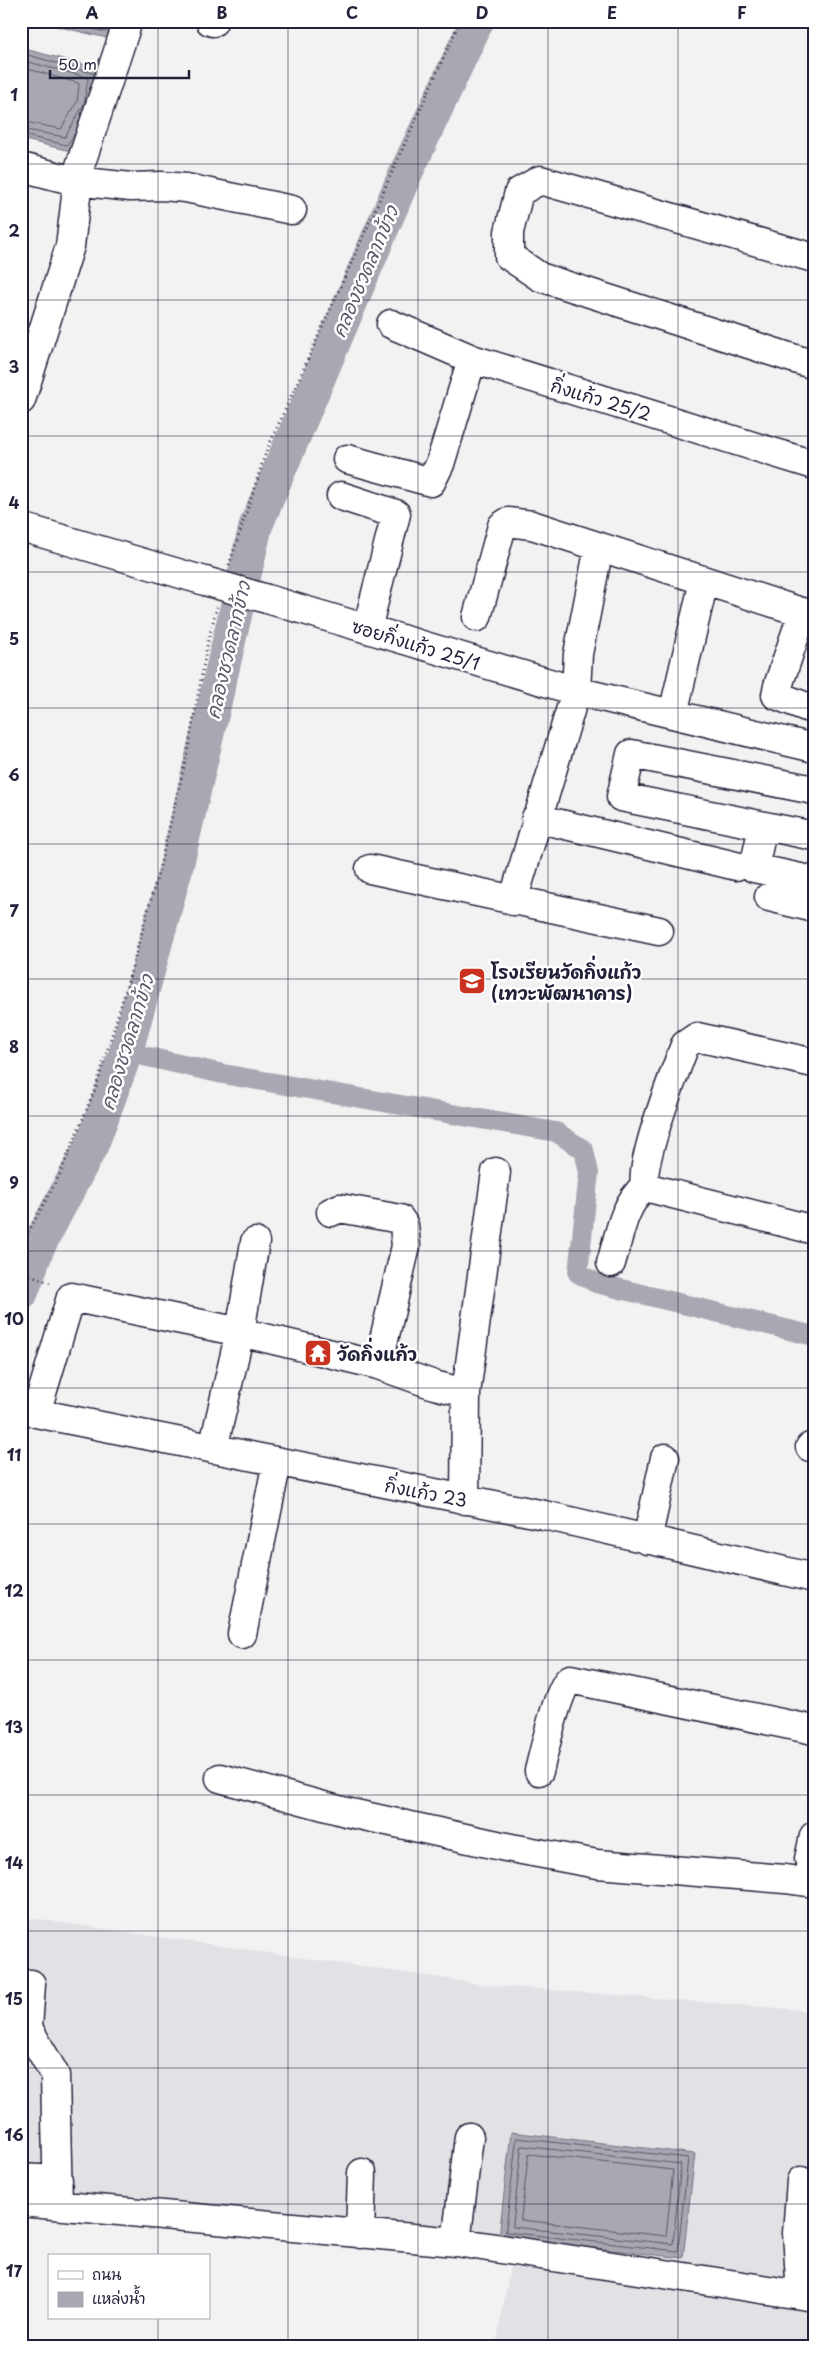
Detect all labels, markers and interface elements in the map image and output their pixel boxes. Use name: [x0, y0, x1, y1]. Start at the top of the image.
text: A: [86, 0, 99, 24]
text: B: [217, 0, 228, 24]
text: C: [346, 0, 358, 24]
text: D: [476, 0, 488, 24]
text: E: [607, 0, 617, 24]
text: F: [737, 0, 747, 24]
scale bar: [50, 48, 189, 80]
text: 50 m: [58, 52, 97, 75]
text: 1: [10, 82, 18, 106]
water label: คลองชวดลากข้าว: [324, 200, 405, 341]
text: 2: [8, 218, 20, 242]
text: 3: [9, 354, 19, 378]
street label: กิ่งแก้ว 25/2: [547, 369, 655, 427]
text: 4: [9, 490, 20, 514]
water label: คลองชวดลากข้าว: [198, 577, 257, 721]
street label: ซอยกิ่งแก้ว 25/1: [348, 609, 484, 676]
text: 5: [9, 626, 19, 650]
text: 6: [8, 762, 20, 786]
text: 7: [9, 898, 19, 922]
place label: โรงเรียนวัดกิ่งแก้ว (เทวะพัฒนาคาร): [490, 955, 641, 1006]
school or university icon: โรงเรียนวัดกิ่งแก้ว (เทวะพัฒนาคาร): [457, 966, 487, 996]
water label: คลองชวดลากข้าว: [92, 970, 160, 1113]
text: 8: [9, 1034, 19, 1058]
text: 9: [9, 1170, 19, 1194]
text: 10: [4, 1306, 24, 1330]
place label: วัดกิ่งแก้ว: [337, 1337, 417, 1367]
temple icon: วัดกิ่งแก้ว: [303, 1338, 333, 1368]
text: 11: [7, 1442, 21, 1466]
street label: กิ่งแก้ว 23: [382, 1469, 470, 1513]
text: 12: [5, 1578, 23, 1602]
text: 13: [5, 1714, 23, 1738]
text: 14: [5, 1850, 23, 1874]
text: 15: [5, 1986, 23, 2010]
text: 16: [5, 2122, 23, 2146]
legend: [48, 2254, 210, 2320]
text: 17: [6, 2258, 23, 2282]
text: ถนน: [92, 2262, 121, 2285]
text: แหล่งน้ำ: [92, 2285, 146, 2309]

